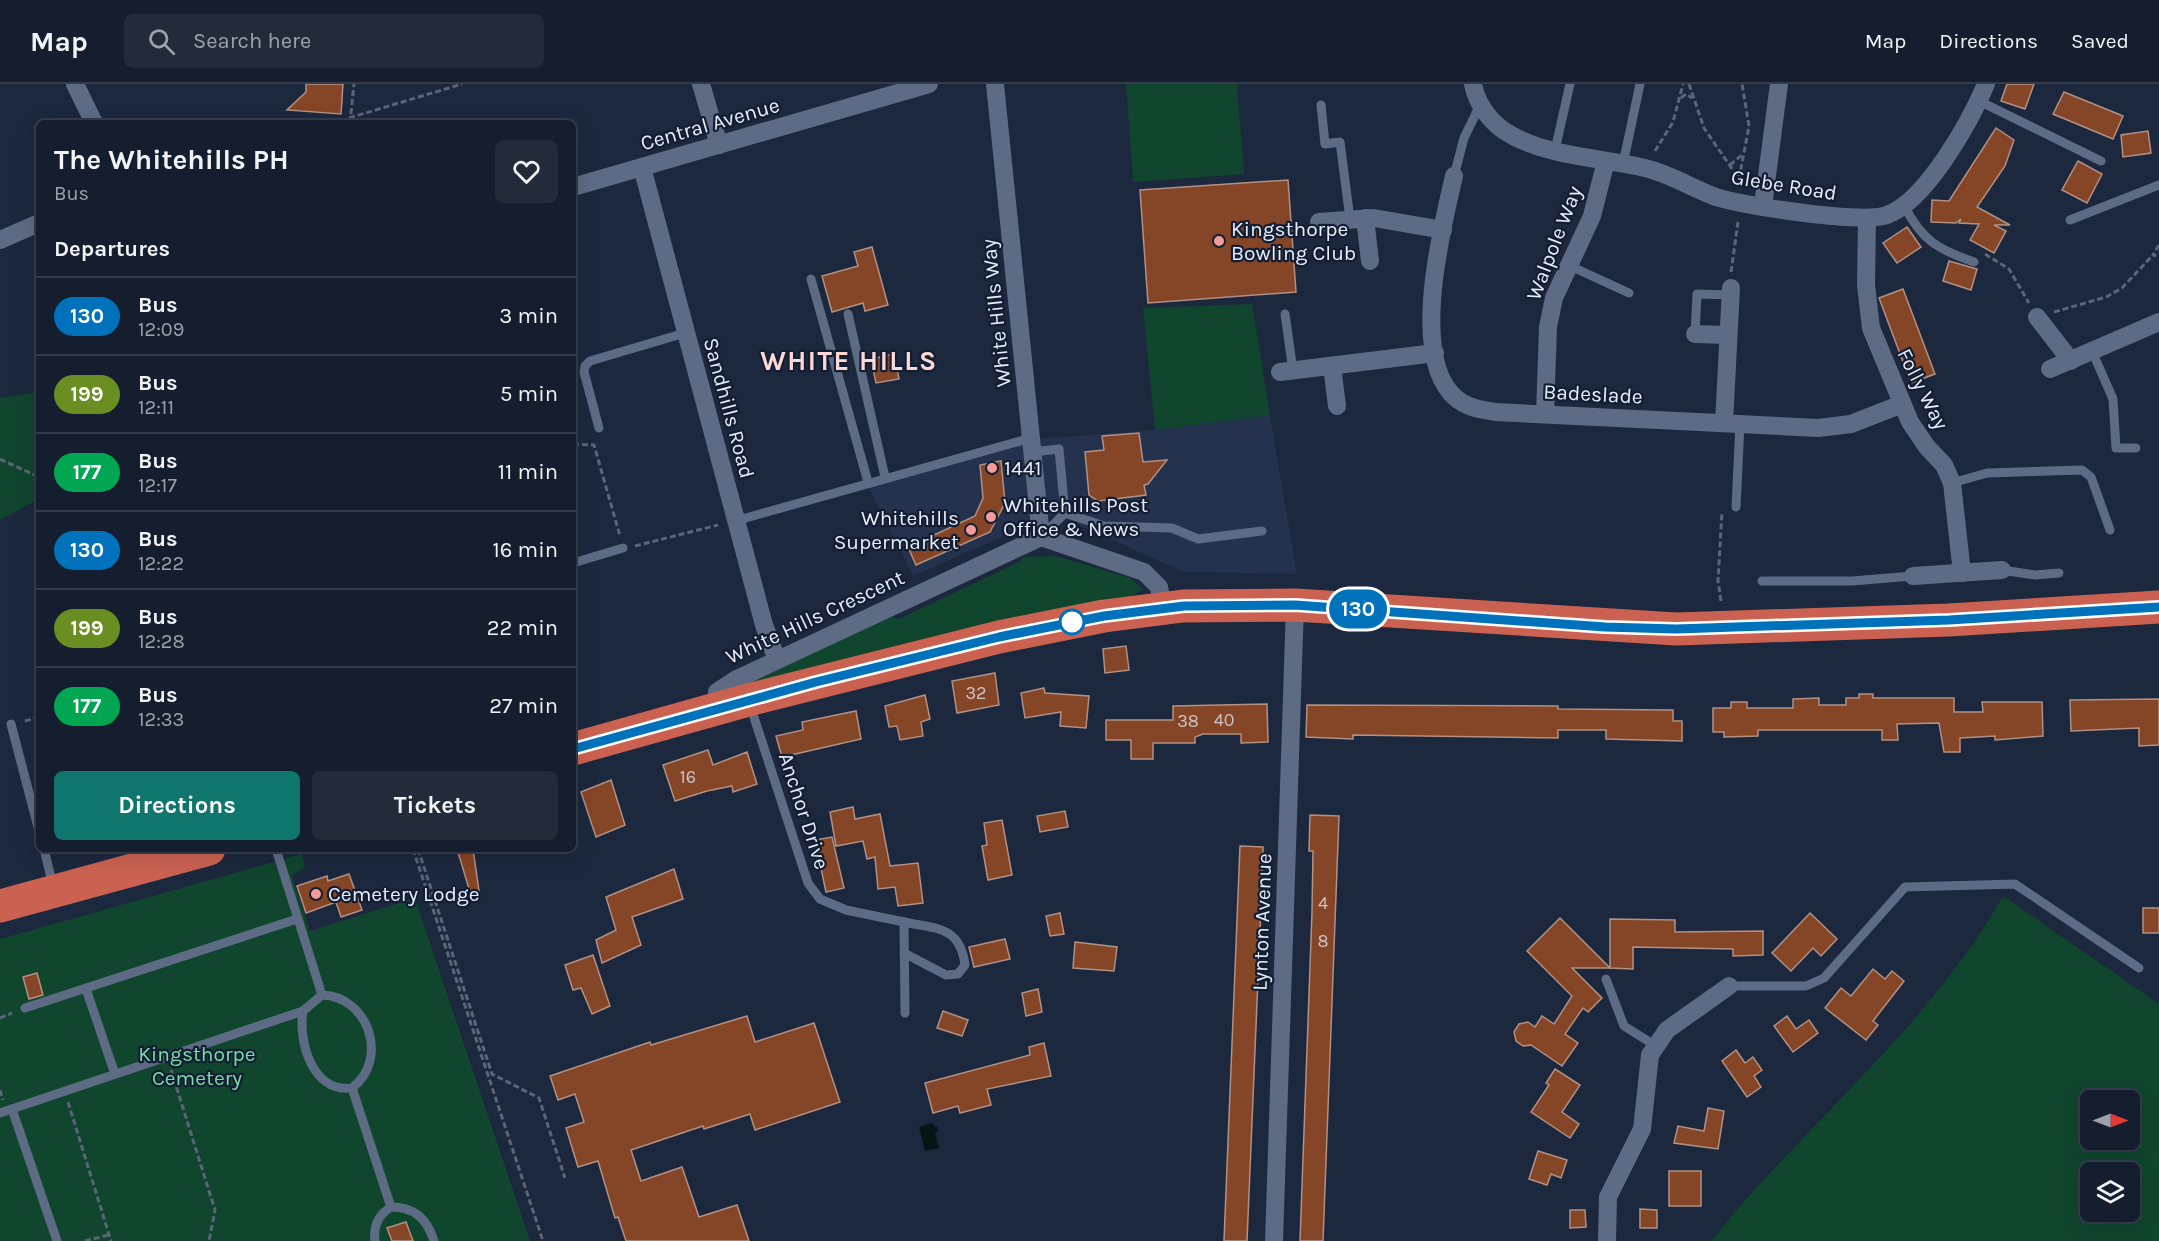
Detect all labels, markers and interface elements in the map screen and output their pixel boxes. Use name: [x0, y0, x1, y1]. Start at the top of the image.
search box: [124, 14, 544, 68]
text: Map: [30, 25, 88, 58]
icon: search: [145, 25, 178, 58]
text: Search here: [193, 28, 311, 54]
text: Map: [1865, 29, 1906, 53]
text: Directions: [1939, 29, 2038, 53]
text: Saved: [2071, 29, 2129, 53]
street label: Central Avenue: [638, 93, 782, 155]
button: heart: [495, 140, 558, 203]
text: The Whitehills PH: [54, 143, 289, 176]
street label: Glebe Road: [1729, 165, 1839, 205]
text: Bus: [54, 182, 89, 205]
street label: Walpole Way: [1521, 182, 1587, 303]
place label: Kingsthorpe Bowling Club: [1231, 217, 1356, 265]
marker: Kingsthorpe Bowling Club: [1212, 234, 1226, 248]
text: Departures: [54, 236, 170, 262]
street label: White Hills Way: [976, 237, 1016, 388]
text: Bus: [138, 292, 178, 318]
text: 3 min: [499, 303, 558, 329]
text: 130: [70, 304, 104, 328]
text: 12:09: [138, 318, 184, 341]
street label: Sandhills Road: [699, 335, 759, 481]
street label: Folly Way: [1892, 344, 1954, 434]
district label: WHITE HILLS: [760, 345, 938, 377]
text: Bus: [138, 370, 178, 396]
street label: Badeslade: [1543, 379, 1643, 409]
text: 5 min: [500, 381, 558, 407]
text: 199: [70, 382, 104, 406]
text: 12:11: [138, 396, 174, 419]
text: Bus: [138, 448, 178, 474]
place label: 1441: [1004, 456, 1041, 480]
text: 11 min: [498, 459, 558, 485]
text: 177: [73, 460, 101, 484]
marker: 1441: [985, 461, 999, 475]
text: 12:17: [138, 474, 177, 497]
place label: Whitehills Post Office & News: [1003, 493, 1148, 541]
place label: Whitehills Supermarket: [834, 506, 959, 554]
marker: Whitehills Post Office & News: [984, 510, 998, 524]
marker: Whitehills Supermarket: [964, 523, 978, 537]
text: Bus: [138, 526, 178, 552]
text: 16 min: [492, 537, 558, 563]
text: 130: [70, 538, 104, 562]
text: 12:22: [138, 552, 184, 575]
street label: White Hills Crescent: [722, 565, 908, 669]
line badge: 130: [1324, 590, 1392, 628]
text: 130: [1341, 597, 1375, 621]
text: Bus: [138, 604, 178, 630]
unlabelled marker: [1059, 609, 1085, 635]
text: 22 min: [487, 615, 558, 641]
text: 199: [70, 616, 104, 640]
text: 12:28: [138, 630, 185, 653]
text: Bus: [138, 682, 178, 708]
house number: 32: [965, 682, 987, 704]
text: 27 min: [489, 693, 558, 719]
text: 177: [73, 694, 101, 718]
text: 12:33: [138, 708, 184, 731]
house number: 40: [1214, 709, 1234, 731]
house number: 38: [1177, 710, 1199, 732]
street label: Anchor Drive: [774, 750, 834, 872]
house number: 16: [680, 766, 696, 788]
button: Directions: [54, 771, 300, 840]
button: Tickets: [312, 771, 558, 840]
street label: Lynton Avenue: [1248, 853, 1276, 991]
place label: Cemetery Lodge: [328, 882, 480, 906]
marker: Cemetery Lodge: [309, 887, 323, 901]
house number: 4: [1318, 892, 1328, 914]
house number: 8: [1317, 930, 1329, 952]
park label: Kingsthorpe Cemetery: [138, 1042, 256, 1090]
north arrow: [2080, 1090, 2140, 1150]
map controls: [2080, 1090, 2140, 1222]
button: layers: [2080, 1162, 2140, 1222]

